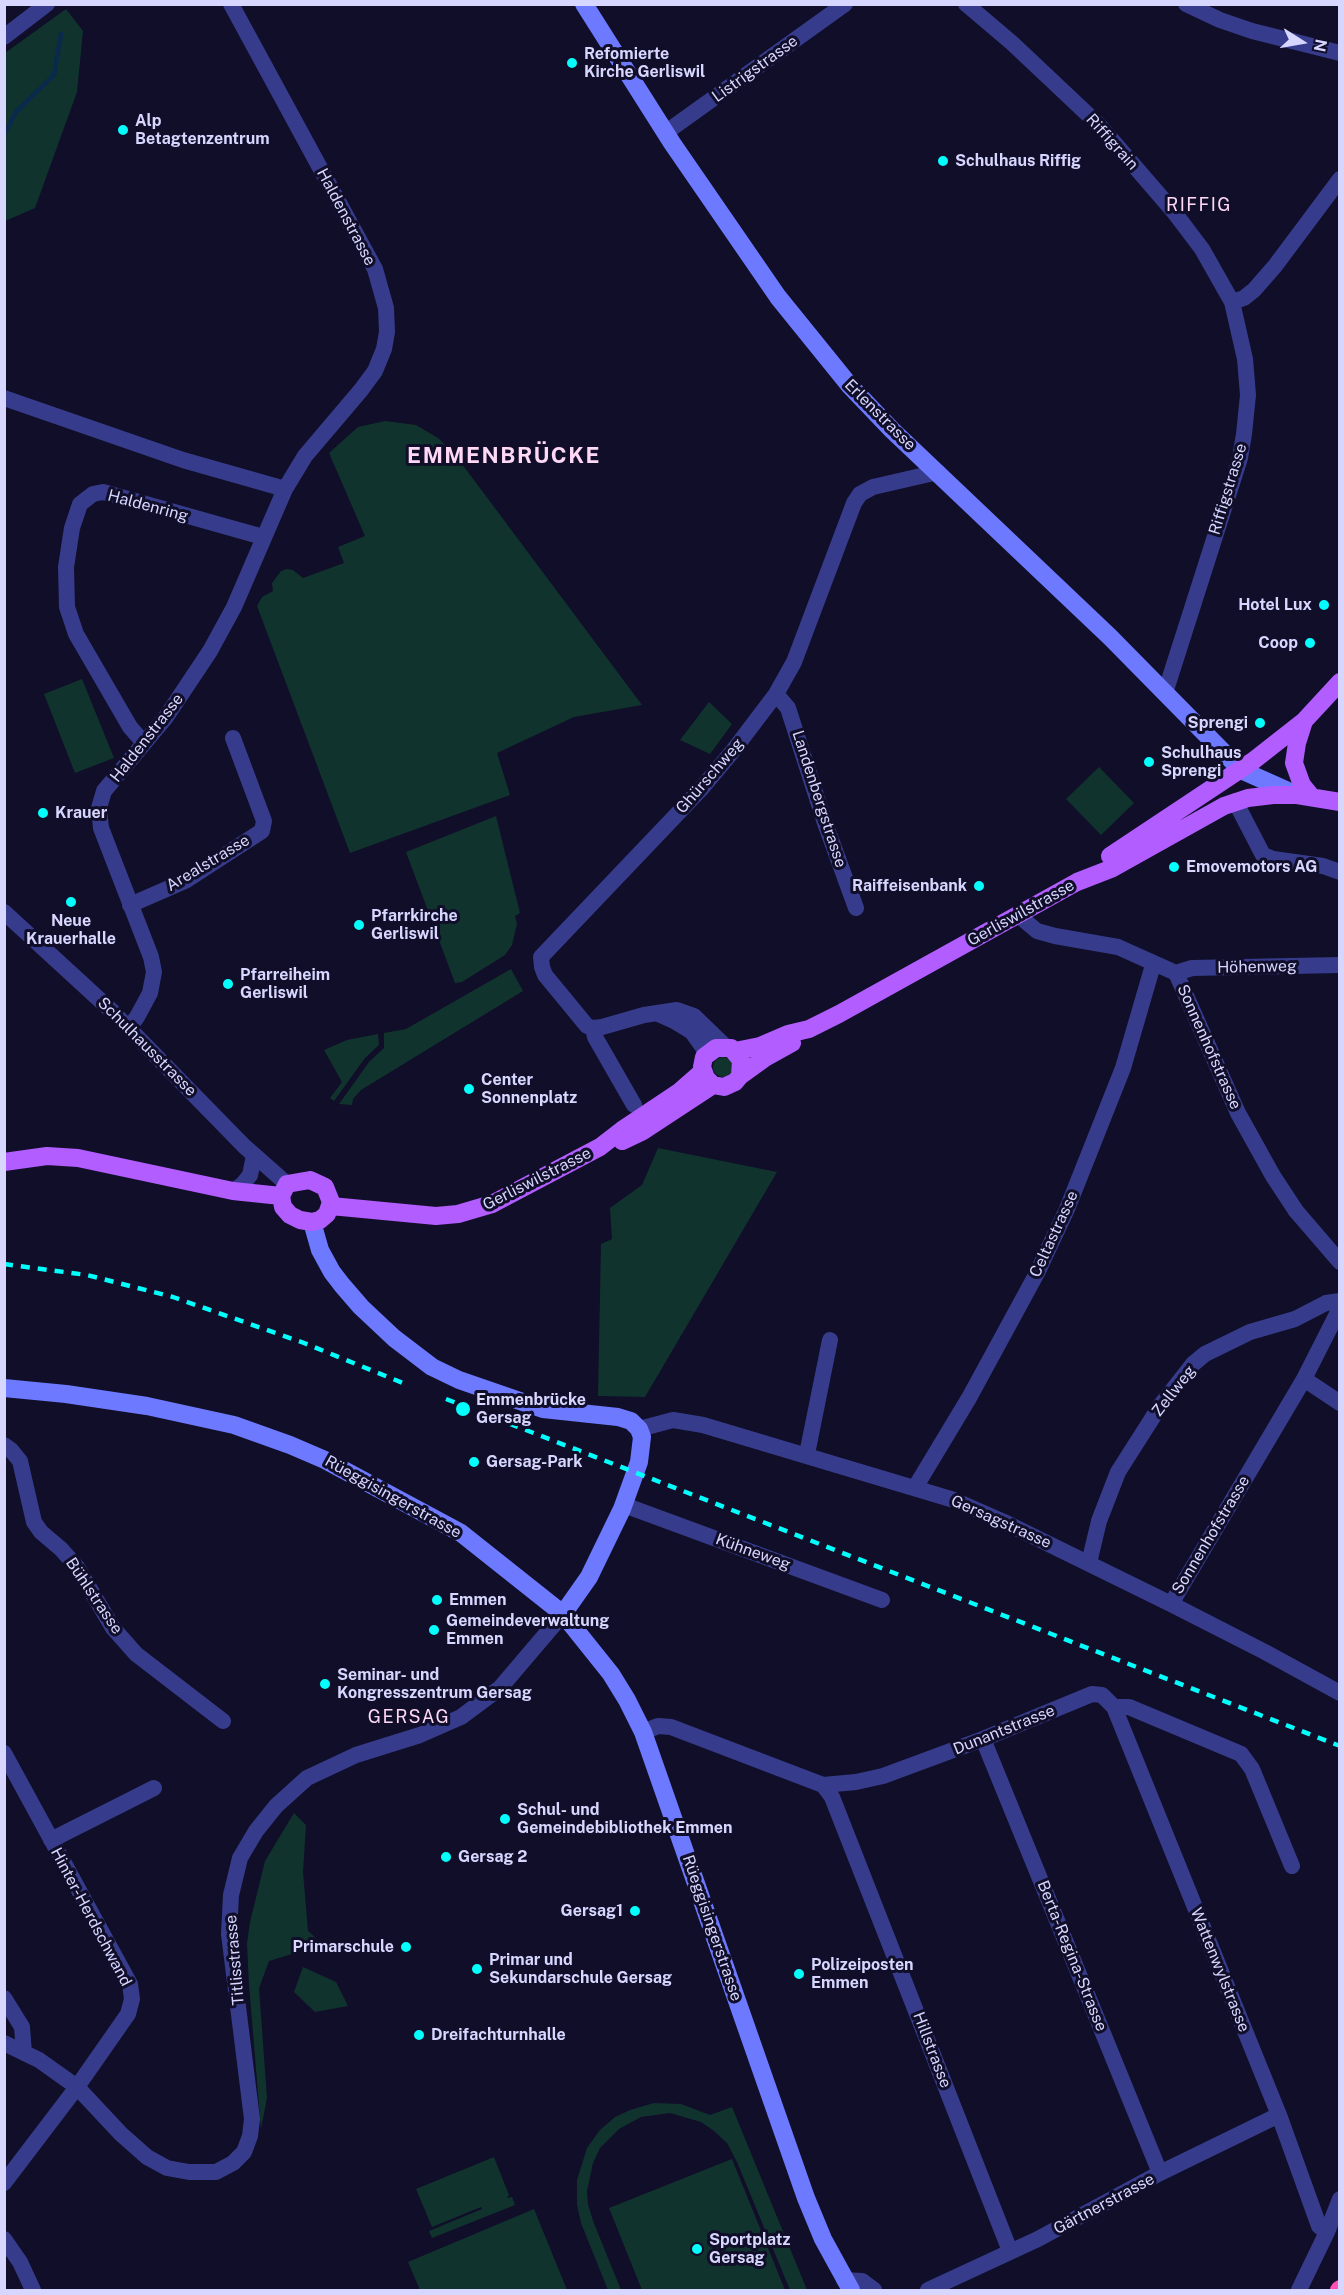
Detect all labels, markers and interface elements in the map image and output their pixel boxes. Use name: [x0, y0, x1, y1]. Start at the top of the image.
north arrow: [1272, 12, 1332, 72]
street label: Listrigstrasse: [708, 31, 802, 107]
text: N: [1310, 38, 1331, 53]
place label: Refomierte Kirche Gerliswil: [584, 44, 705, 82]
marker: Refomierte Kirche Gerliswil: [565, 56, 579, 70]
street label: Riffigrain: [1082, 110, 1142, 174]
place label: Alp Betagtenzentrum: [135, 111, 270, 149]
marker: Alp Betagtenzentrum: [116, 123, 130, 137]
place label: Schulhaus Riffig: [955, 151, 1081, 171]
marker: Schulhaus Riffig: [936, 154, 950, 168]
street label: Haldenstrasse: [312, 165, 380, 269]
district label: RIFFIG: [1166, 194, 1232, 216]
street label: Erlenstrasse: [840, 375, 920, 455]
street label: Riffigstrasse: [1205, 441, 1251, 537]
district label: EMMENBRÜCKE: [407, 443, 601, 469]
street label: Haldenring: [106, 486, 190, 526]
place label: Hotel Lux: [1238, 595, 1312, 615]
marker: Hotel Lux: [1317, 598, 1331, 612]
place label: Coop: [1258, 633, 1298, 653]
marker: Coop: [1303, 636, 1317, 650]
street label: Haldenstrasse: [106, 690, 188, 786]
place label: Sprengi: [1188, 713, 1248, 733]
marker: Sprengi: [1253, 716, 1267, 730]
street label: Landenbergstrasse: [788, 728, 850, 870]
street label: Ghürschweg: [672, 734, 748, 818]
place label: Schulhaus Sprengi: [1161, 743, 1241, 781]
marker: Schulhaus Sprengi: [1142, 755, 1156, 769]
place label: Krauer: [55, 803, 107, 823]
marker: Krauer: [36, 806, 50, 820]
street label: Arealstrasse: [163, 831, 253, 895]
place label: Emovemotors AG: [1186, 857, 1317, 877]
marker: Emovemotors AG: [1167, 860, 1181, 874]
place label: Raiffeisenbank: [852, 876, 967, 896]
street label: Gerliswilstrasse: [964, 876, 1078, 950]
marker: Raiffeisenbank: [972, 879, 986, 893]
marker: Neue Krauerhalle: [64, 895, 78, 909]
place label: Pfarrkirche Gerliswil: [371, 906, 458, 944]
place label: Neue Krauerhalle: [26, 911, 116, 949]
marker: Pfarrkirche Gerliswil: [352, 918, 366, 932]
street label: Höhenweg: [1217, 957, 1297, 977]
place label: Pfarreiheim Gerliswil: [240, 965, 330, 1003]
marker: Pfarreiheim Gerliswil: [221, 977, 235, 991]
street label: Sonnenhofstrasse: [1173, 982, 1245, 1112]
street label: Schulhausstrasse: [93, 993, 201, 1101]
place label: Center Sonnenplatz: [481, 1070, 577, 1108]
marker: Center Sonnenplatz: [462, 1082, 476, 1096]
street label: Gerliswilstrasse: [480, 1143, 594, 1215]
street label: Celtastrasse: [1026, 1188, 1082, 1280]
street label: Zellweg: [1148, 1362, 1200, 1420]
place label: Emmenbrücke Gersag: [476, 1390, 586, 1428]
marker: Emmenbrücke Gersag: [454, 1400, 472, 1418]
street label: Rüeggisingerstrasse: [321, 1451, 465, 1543]
place label: Gersag-Park: [486, 1452, 582, 1472]
marker: Gersag-Park: [467, 1455, 481, 1469]
street label: Sonnenhofstrasse: [1168, 1472, 1254, 1598]
street label: Gersagstrasse: [948, 1491, 1054, 1553]
street label: Kühneweg: [713, 1530, 793, 1574]
street label: Bühlstrasse: [61, 1554, 127, 1638]
place label: Emmen: [449, 1590, 506, 1610]
marker: Emmen: [430, 1593, 444, 1607]
place label: Gemeindeverwaltung Emmen: [446, 1611, 609, 1649]
marker: Gemeindeverwaltung Emmen: [427, 1623, 441, 1637]
place label: Seminar- und Kongresszentrum Gersag: [337, 1665, 532, 1703]
marker: Seminar- und Kongresszentrum Gersag: [318, 1677, 332, 1691]
street label: Dunantstrasse: [950, 1701, 1058, 1759]
district label: GERSAG: [368, 1706, 450, 1728]
place label: Schul- und Gemeindebibliothek Emmen: [517, 1800, 733, 1838]
marker: Schul- und Gemeindebibliothek Emmen: [498, 1812, 512, 1826]
street label: Hinter-Herdschwand: [46, 1844, 136, 1990]
place label: Gersag 2: [458, 1847, 527, 1867]
marker: Gersag 2: [439, 1850, 453, 1864]
street label: Rüeggisingerstrasse: [678, 1852, 746, 2004]
street label: Berta-Regina-Strasse: [1033, 1878, 1111, 2034]
place label: Gersag1: [561, 1901, 623, 1921]
marker: Gersag1: [628, 1904, 642, 1918]
street label: Wattenwylstrasse: [1186, 1905, 1254, 2035]
street label: Titlisstrasse: [221, 1914, 249, 2006]
place label: Primarschule: [293, 1937, 394, 1957]
marker: Primarschule: [399, 1940, 413, 1954]
place label: Primar und Sekundarschule Gersag: [489, 1950, 672, 1988]
place label: Polizeiposten Emmen: [811, 1955, 914, 1993]
marker: Primar und Sekundarschule Gersag: [470, 1962, 484, 1976]
marker: Polizeiposten Emmen: [792, 1967, 806, 1981]
street label: Hillstrasse: [909, 2009, 955, 2091]
place label: Dreifachturnhalle: [431, 2025, 566, 2045]
marker: Dreifachturnhalle: [412, 2028, 426, 2042]
street label: Gärtnerstrasse: [1050, 2169, 1158, 2239]
place label: Sportplatz Gersag: [709, 2230, 790, 2268]
marker: Sportplatz Gersag: [690, 2242, 704, 2256]

